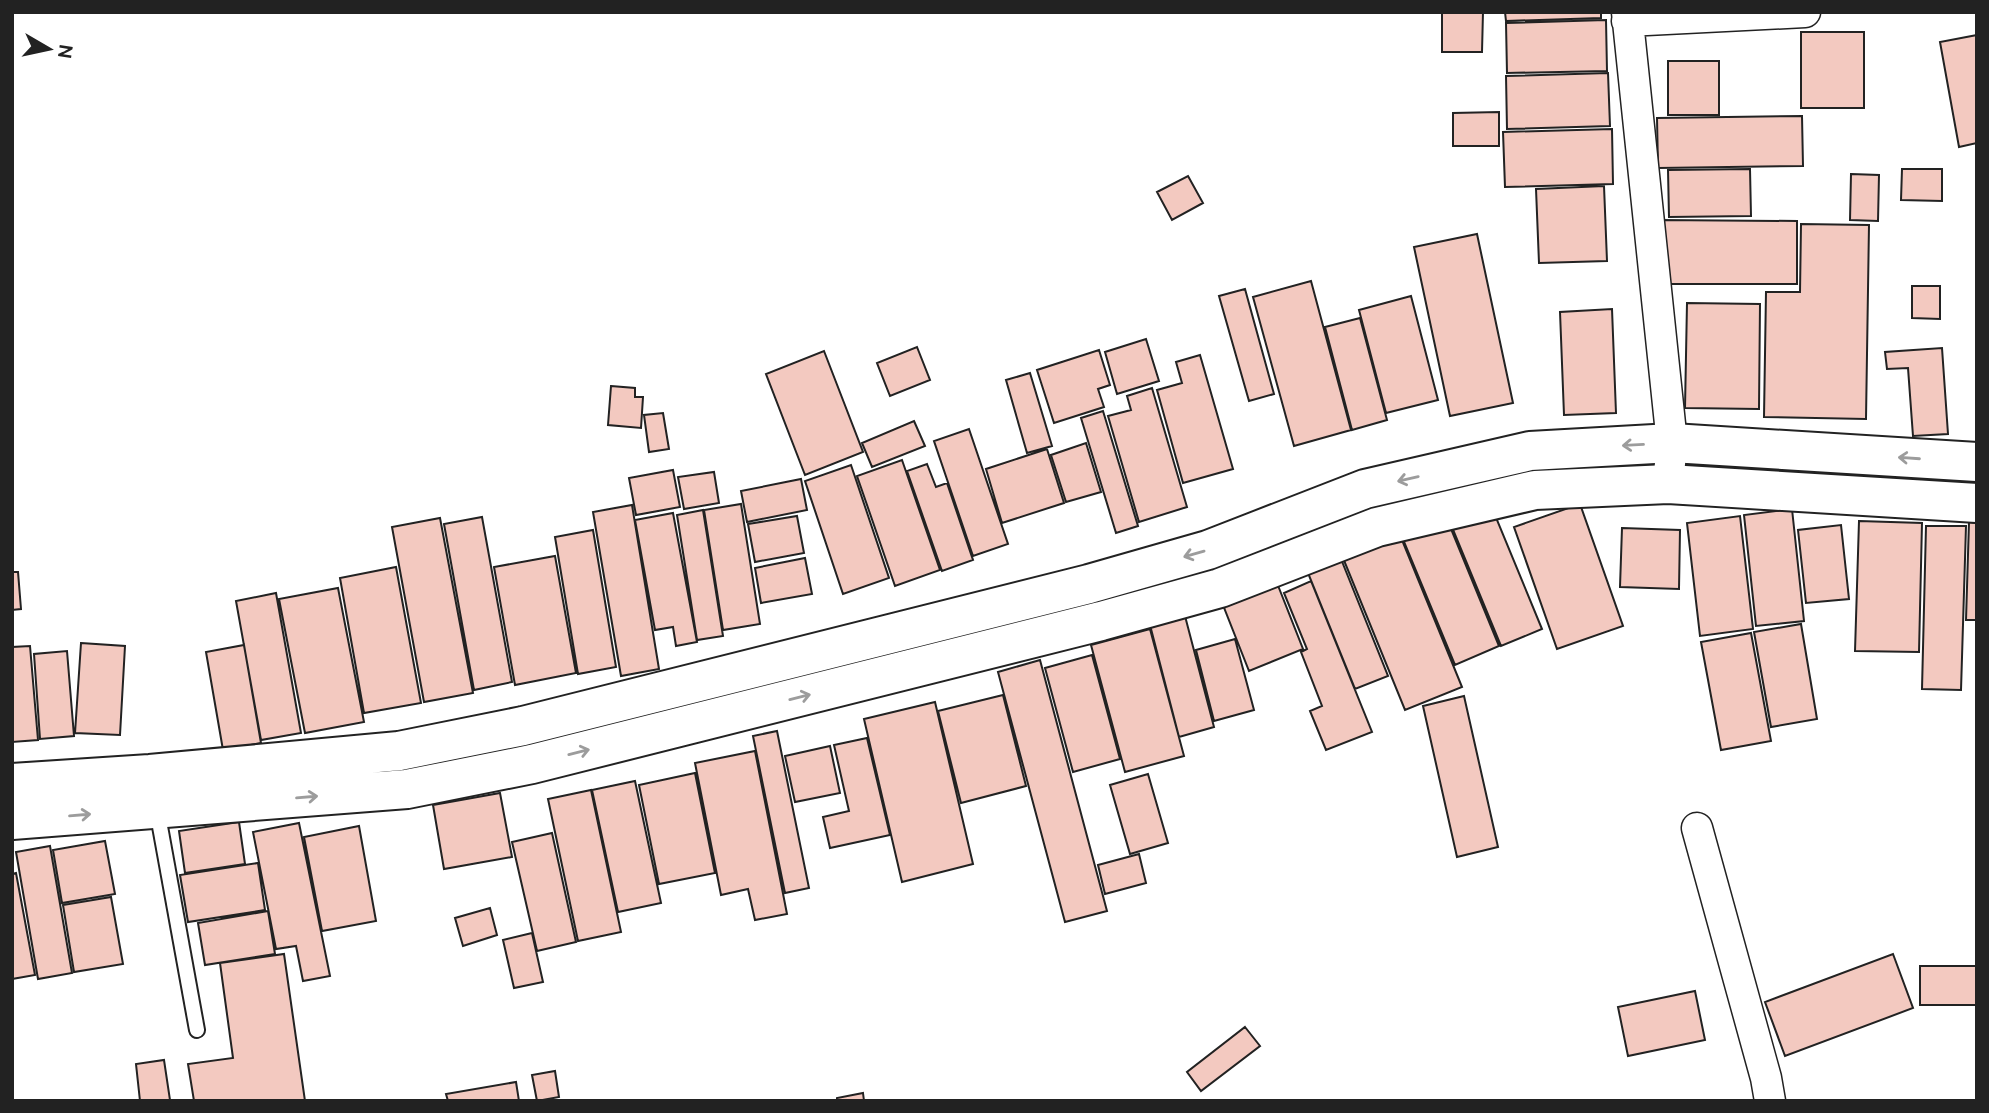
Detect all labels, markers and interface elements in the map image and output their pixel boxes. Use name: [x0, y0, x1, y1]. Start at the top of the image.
north arrow: [14, 14, 84, 84]
text: N: [54, 43, 78, 60]
one-way arrow: [1621, 439, 1644, 452]
one-way arrow: [1898, 451, 1920, 464]
one-way arrow: [1397, 473, 1420, 486]
one-way arrow: [1183, 548, 1206, 561]
one-way arrow: [788, 690, 811, 703]
one-way arrow: [568, 745, 590, 758]
one-way arrow: [295, 790, 318, 803]
one-way arrow: [68, 808, 91, 821]

